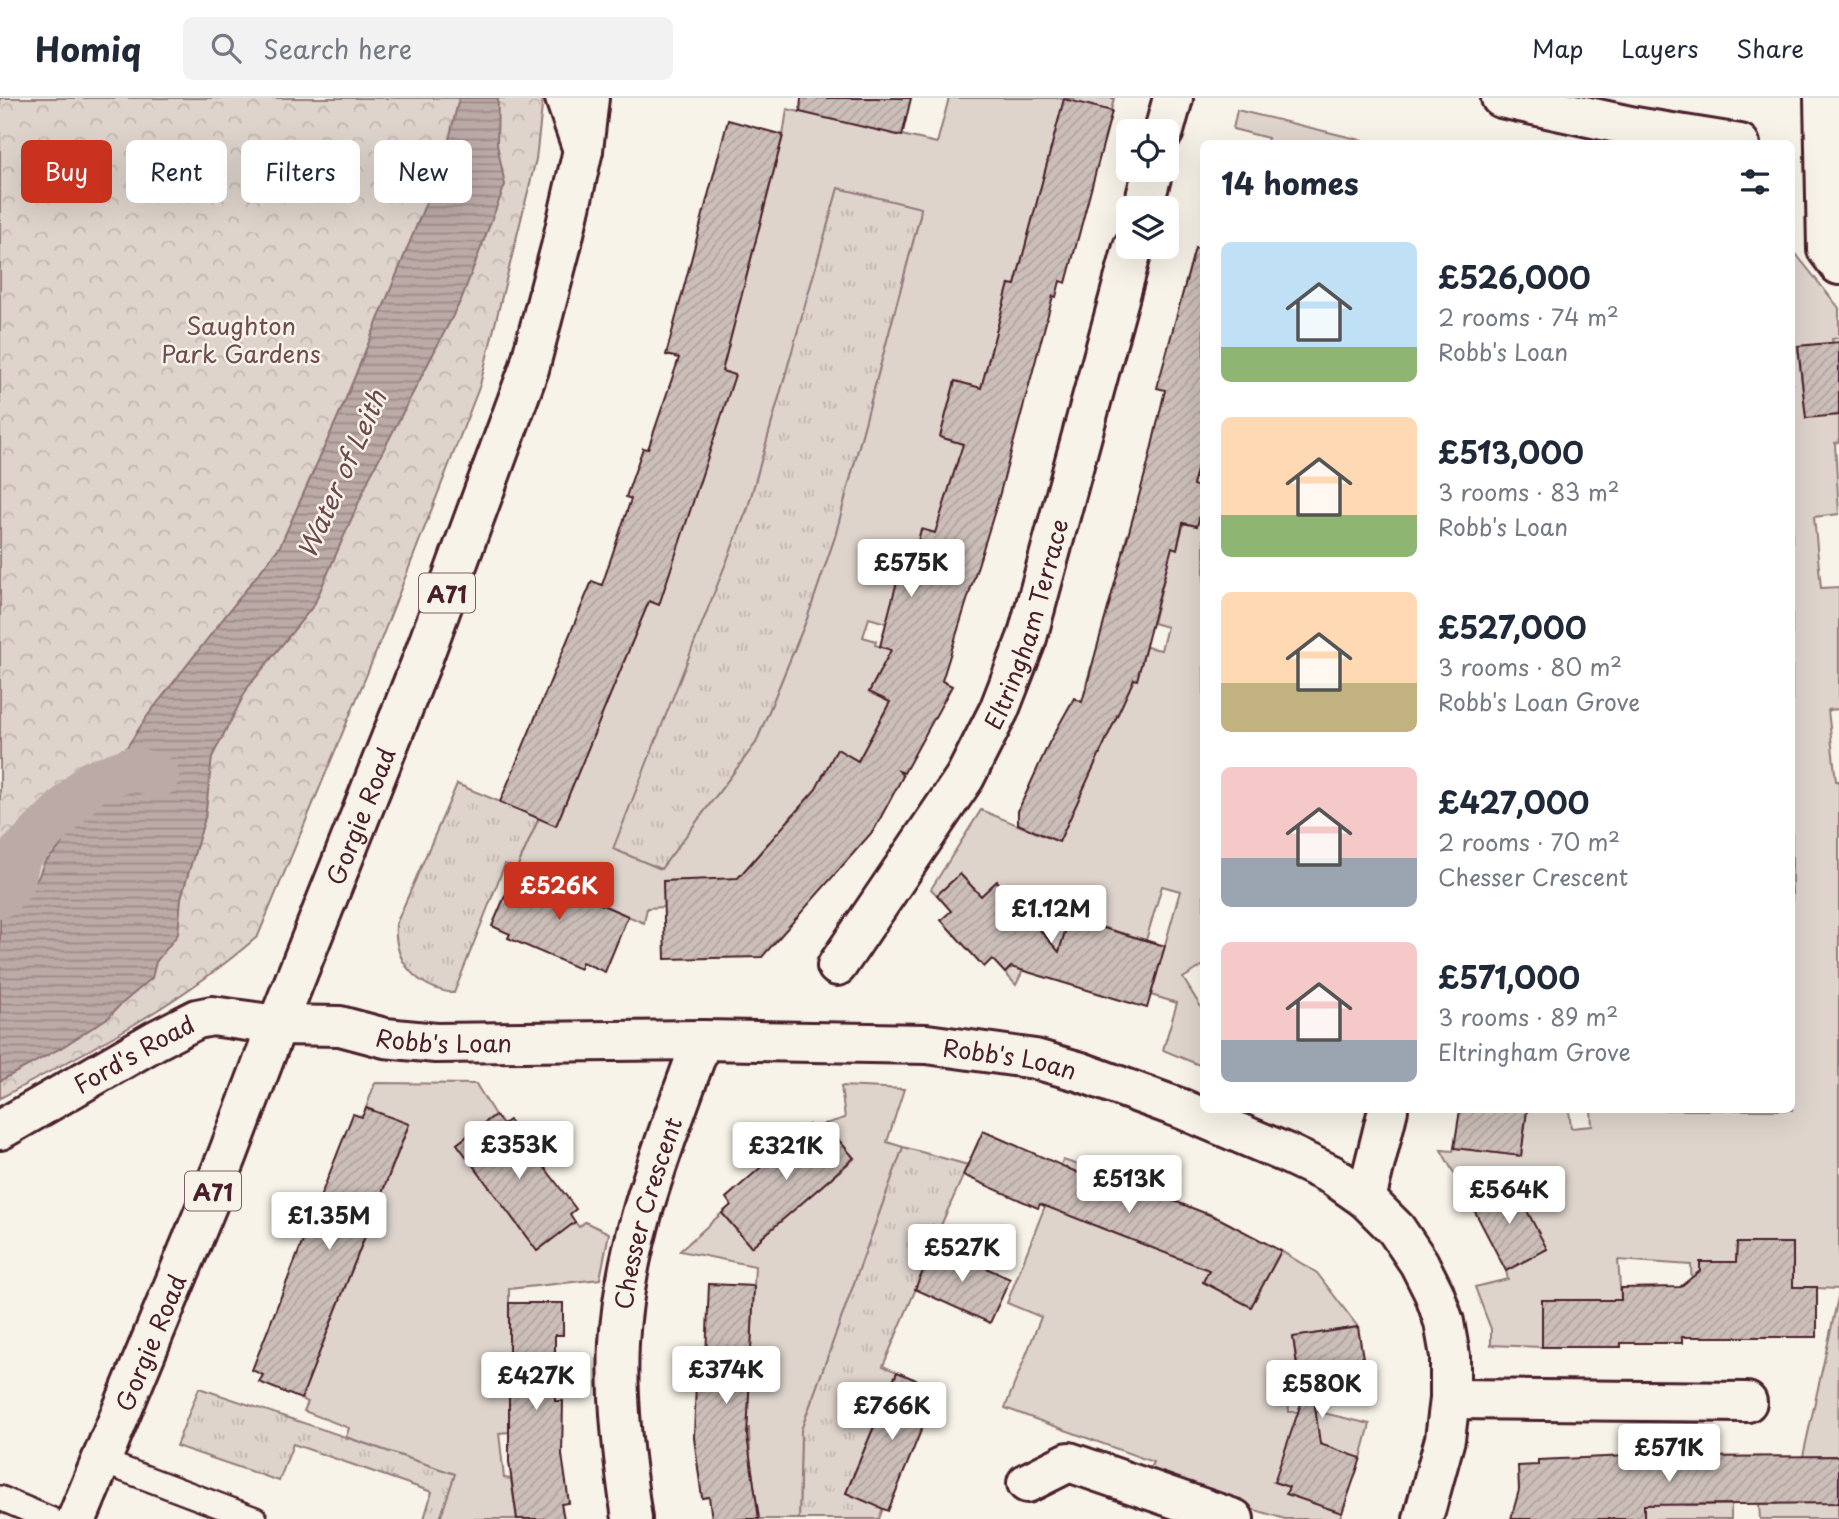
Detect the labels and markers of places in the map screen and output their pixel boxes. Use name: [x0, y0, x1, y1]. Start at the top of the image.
pin: £575K: [862, 540, 960, 599]
pin: £526K: [510, 862, 608, 922]
pin: £1.12M: [994, 886, 1108, 945]
pin: £353K: [470, 1122, 568, 1181]
pin: £321K: [737, 1122, 835, 1182]
pin: £513K: [1080, 1156, 1178, 1215]
pin: £564K: [1460, 1166, 1558, 1226]
pin: £1.35M: [272, 1192, 386, 1252]
pin: £527K: [913, 1224, 1011, 1284]
pin: £374K: [677, 1346, 775, 1406]
pin: £427K: [487, 1352, 585, 1412]
pin: £580K: [1273, 1360, 1371, 1420]
pin: £766K: [843, 1382, 941, 1442]
pin: £571K: [1620, 1424, 1718, 1484]

